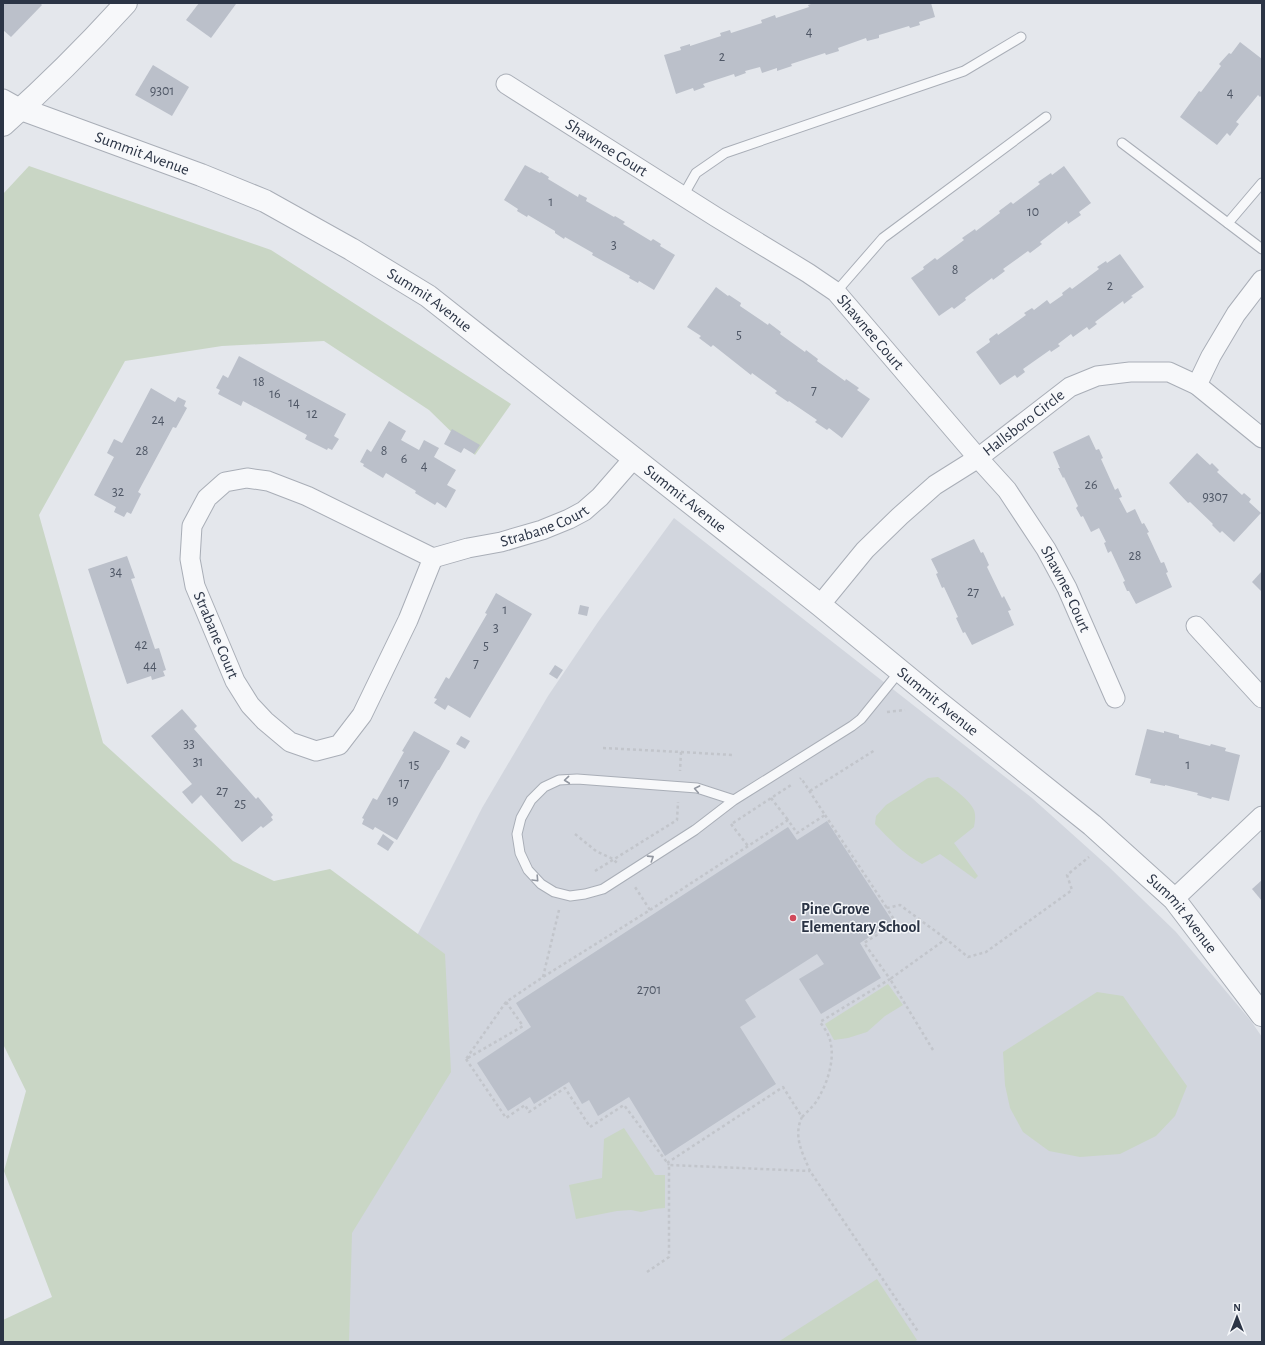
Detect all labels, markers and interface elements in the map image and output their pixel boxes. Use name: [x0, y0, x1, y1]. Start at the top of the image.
house number: 4: [806, 25, 813, 39]
house number: 2: [719, 50, 725, 64]
house number: 9301: [150, 84, 174, 98]
house number: 4: [1227, 86, 1234, 100]
street label: Shawnee Court: [563, 116, 650, 179]
street label: Summit Avenue: [93, 129, 192, 178]
house number: 1: [549, 195, 553, 209]
house number: 10: [1027, 205, 1039, 219]
house number: 3: [611, 238, 617, 252]
house number: 8: [952, 263, 958, 277]
street label: Summit Avenue: [384, 265, 475, 335]
house number: 2: [1107, 279, 1113, 293]
street label: Shawnee Court: [834, 291, 907, 373]
house number: 5: [736, 328, 742, 342]
house number: 18: [253, 375, 265, 389]
house number: 7: [811, 383, 817, 397]
street label: Hallsboro Circle: [980, 386, 1067, 459]
house number: 16: [269, 387, 281, 401]
house number: 14: [288, 396, 300, 410]
house number: 12: [306, 407, 318, 421]
house number: 24: [151, 413, 165, 427]
house number: 28: [135, 444, 149, 458]
house number: 8: [381, 444, 387, 458]
house number: 6: [401, 452, 407, 466]
house number: 4: [421, 459, 428, 473]
street label: Summit Avenue: [641, 462, 729, 536]
house number: 26: [1085, 478, 1097, 492]
house number: 32: [112, 485, 124, 499]
house number: 9307: [1202, 490, 1228, 504]
street label: Strabane Court: [498, 503, 592, 550]
street label: Shawnee Court: [1038, 543, 1093, 634]
house number: 28: [1128, 549, 1142, 563]
house number: 34: [110, 565, 123, 579]
house number: 27: [967, 585, 979, 599]
street label: Strabane Court: [190, 589, 242, 681]
house number: 1: [503, 603, 507, 617]
house number: 3: [493, 621, 499, 635]
house number: 42: [134, 638, 148, 652]
house number: 5: [483, 639, 489, 653]
house number: 7: [473, 656, 479, 670]
house number: 44: [143, 659, 157, 673]
street label: Summit Avenue: [894, 664, 982, 739]
house number: 33: [183, 737, 195, 751]
house number: 31: [193, 755, 203, 769]
house number: 15: [409, 758, 419, 772]
house number: 1: [1186, 758, 1190, 772]
one-way arrow: [564, 775, 570, 784]
house number: 17: [399, 776, 409, 790]
house number: 27: [216, 784, 228, 798]
one-way arrow: [694, 785, 700, 793]
house number: 19: [387, 794, 399, 808]
house number: 25: [234, 797, 246, 811]
one-way arrow: [647, 856, 654, 863]
street label: Summit Avenue: [1144, 871, 1220, 956]
one-way arrow: [532, 874, 539, 882]
place label: Pine Grove Elementary School: [801, 901, 921, 936]
marker: Pine Grove Elementary School: [788, 913, 798, 923]
house number: 2701: [637, 983, 661, 997]
north arrow: [1217, 1297, 1257, 1337]
text: N: [1233, 1302, 1241, 1313]

